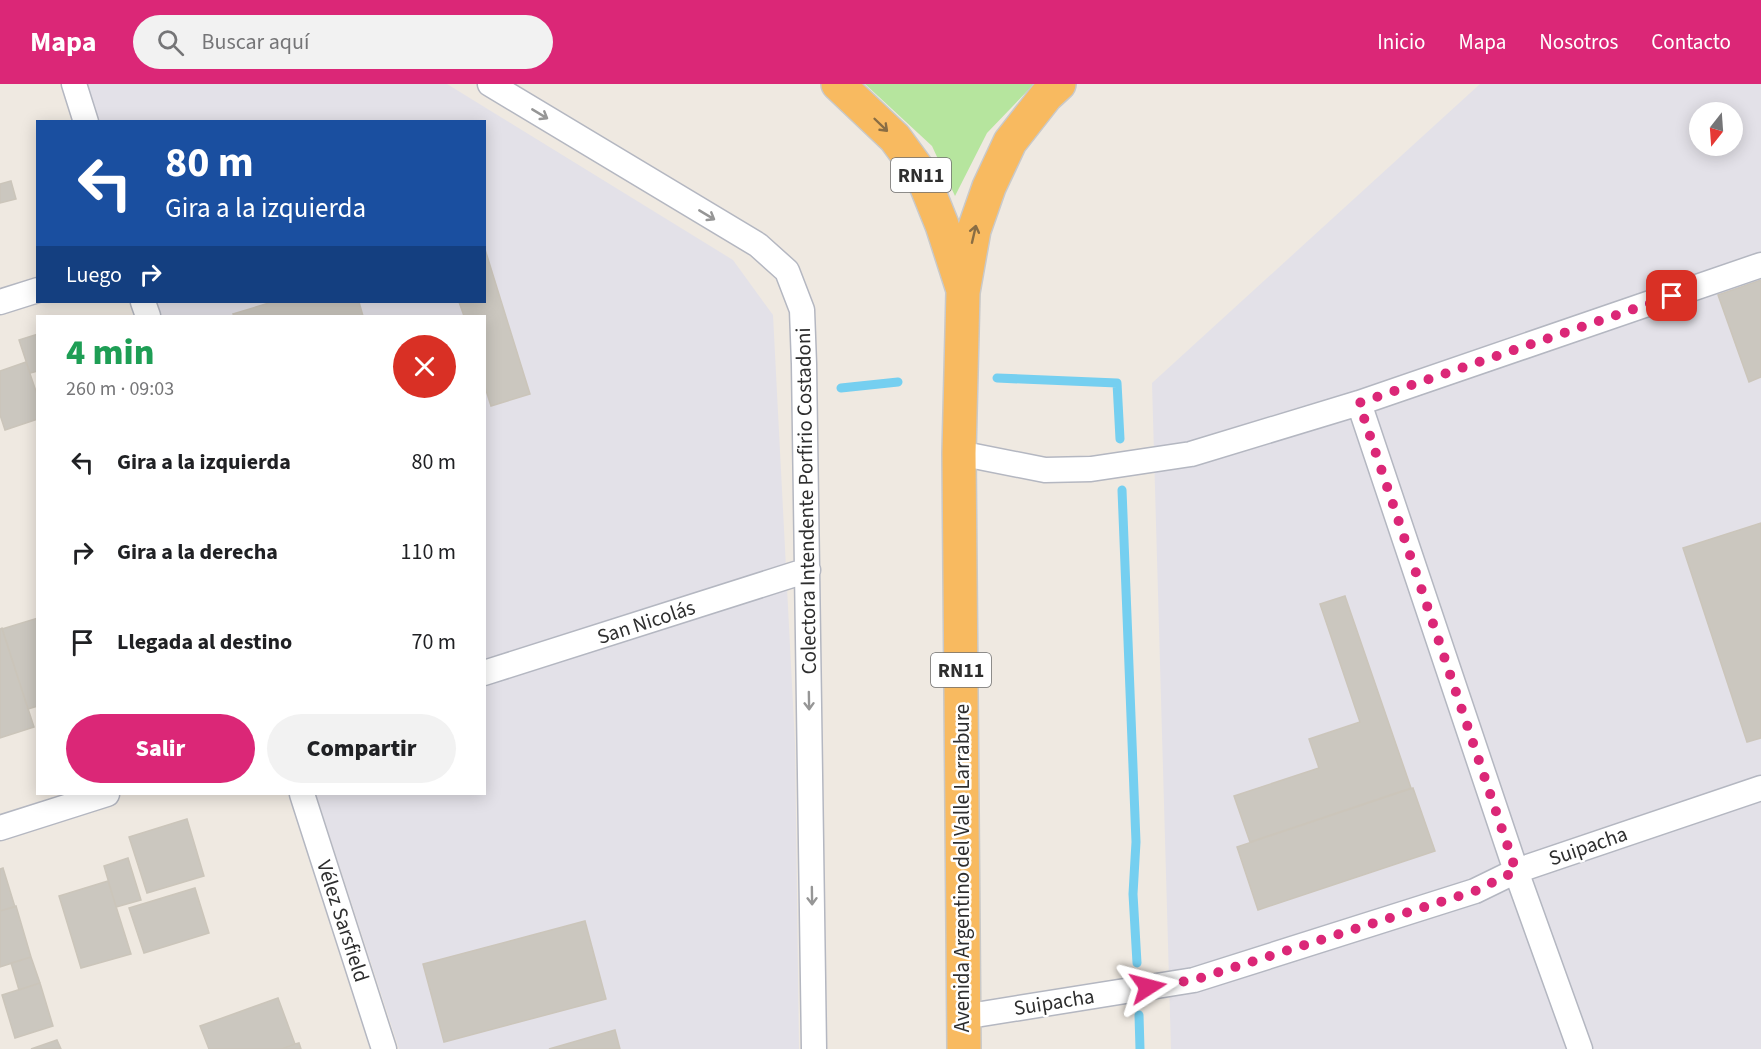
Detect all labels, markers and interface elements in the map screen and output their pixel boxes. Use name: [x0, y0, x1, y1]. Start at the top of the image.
search box: [133, 15, 553, 69]
text: Mapa: [30, 22, 97, 62]
icon: search: [154, 26, 187, 59]
text: Buscar aquí: [202, 26, 309, 58]
text: Inicio: [1377, 27, 1425, 57]
text: Mapa: [1458, 27, 1506, 57]
text: Nosotros: [1539, 27, 1618, 57]
text: Contacto: [1651, 27, 1731, 57]
north arrow: [1689, 102, 1743, 156]
map controls: [1689, 102, 1743, 156]
one-way arrow: [531, 109, 548, 121]
one-way arrow: [873, 117, 888, 132]
text: 80 m: [165, 133, 254, 193]
icon: left: [66, 144, 144, 222]
road number: RN11: [891, 158, 951, 192]
text: Gira a la izquierda: [165, 189, 366, 228]
one-way arrow: [698, 209, 715, 221]
one-way arrow: [968, 225, 980, 244]
icon: right: [134, 258, 167, 291]
text: Luego: [66, 259, 122, 291]
pin: [1646, 270, 1697, 321]
icon: arrive: [1655, 279, 1688, 312]
text: 4 min: [66, 327, 154, 378]
street label: Colectora Intendente Porfirio Costadoni: [788, 327, 824, 675]
button: close: [393, 335, 456, 398]
text: 260 m · 09:03: [66, 375, 174, 403]
icon: left: [66, 446, 99, 479]
text: Gira a la izquierda: [117, 446, 291, 478]
text: 80 m: [411, 446, 456, 478]
icon: right: [66, 536, 99, 569]
text: Gira a la derecha: [117, 536, 278, 568]
text: 110 m: [401, 536, 456, 568]
street label: San Nicolás: [593, 592, 699, 652]
icon: arrive: [66, 626, 99, 659]
text: Llegada al destino: [117, 626, 292, 658]
text: 70 m: [411, 626, 456, 658]
road number: RN11: [931, 653, 991, 687]
one-way arrow: [803, 691, 815, 711]
street label: Avenida Argentino del Valle Larrabure: [947, 704, 977, 1032]
button: Salir: [66, 714, 255, 783]
button: Compartir: [267, 714, 456, 783]
street label: Suipacha: [1545, 819, 1631, 873]
street label: Vélez Sarsfield: [309, 856, 377, 986]
one-way arrow: [806, 886, 818, 906]
position arrow: [1116, 955, 1180, 1019]
street label: Suipacha: [1011, 981, 1097, 1023]

